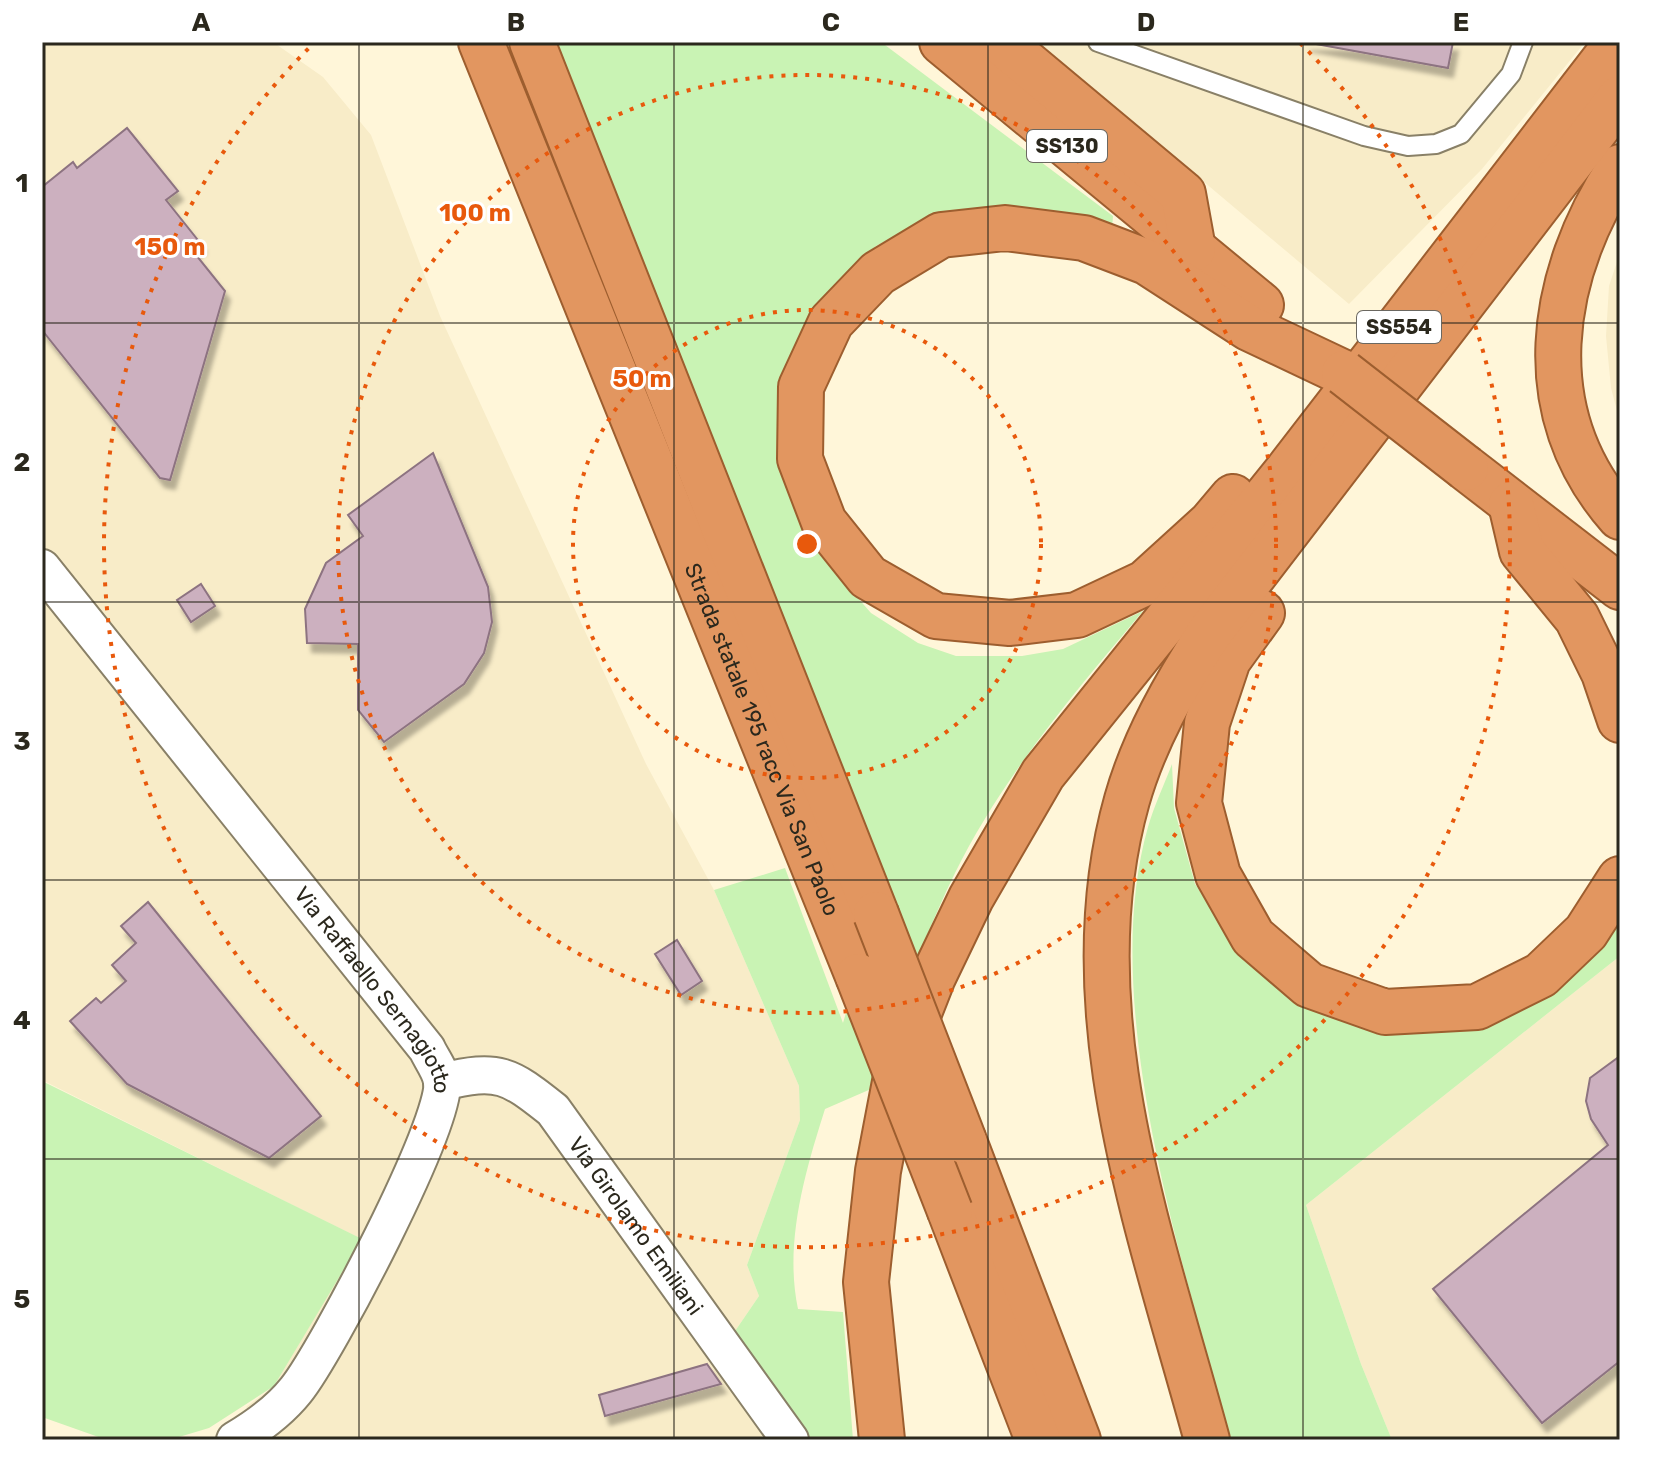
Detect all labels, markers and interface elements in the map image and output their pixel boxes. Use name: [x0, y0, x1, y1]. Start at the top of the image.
text: A: [192, 7, 211, 38]
text: B: [507, 7, 525, 38]
text: C: [822, 7, 840, 38]
text: D: [1137, 7, 1155, 38]
text: E: [1453, 7, 1469, 38]
road number: SS130: [1027, 130, 1107, 162]
text: 1: [16, 168, 28, 199]
text: 100 m: [439, 199, 511, 227]
text: 150 m: [135, 233, 205, 261]
road number: SS554: [1357, 311, 1441, 343]
text: 50 m: [613, 365, 671, 393]
text: 2: [14, 447, 30, 478]
centre of rings: [793, 530, 821, 558]
street label: Strada statale 195 racc Via San Paolo: [679, 559, 845, 920]
text: 3: [13, 726, 31, 757]
street label: Via Raffaello Sernagiotto: [288, 881, 456, 1095]
text: 4: [13, 1005, 31, 1036]
street label: Via Girolamo Emiliani: [563, 1131, 709, 1320]
text: 5: [14, 1284, 30, 1315]

